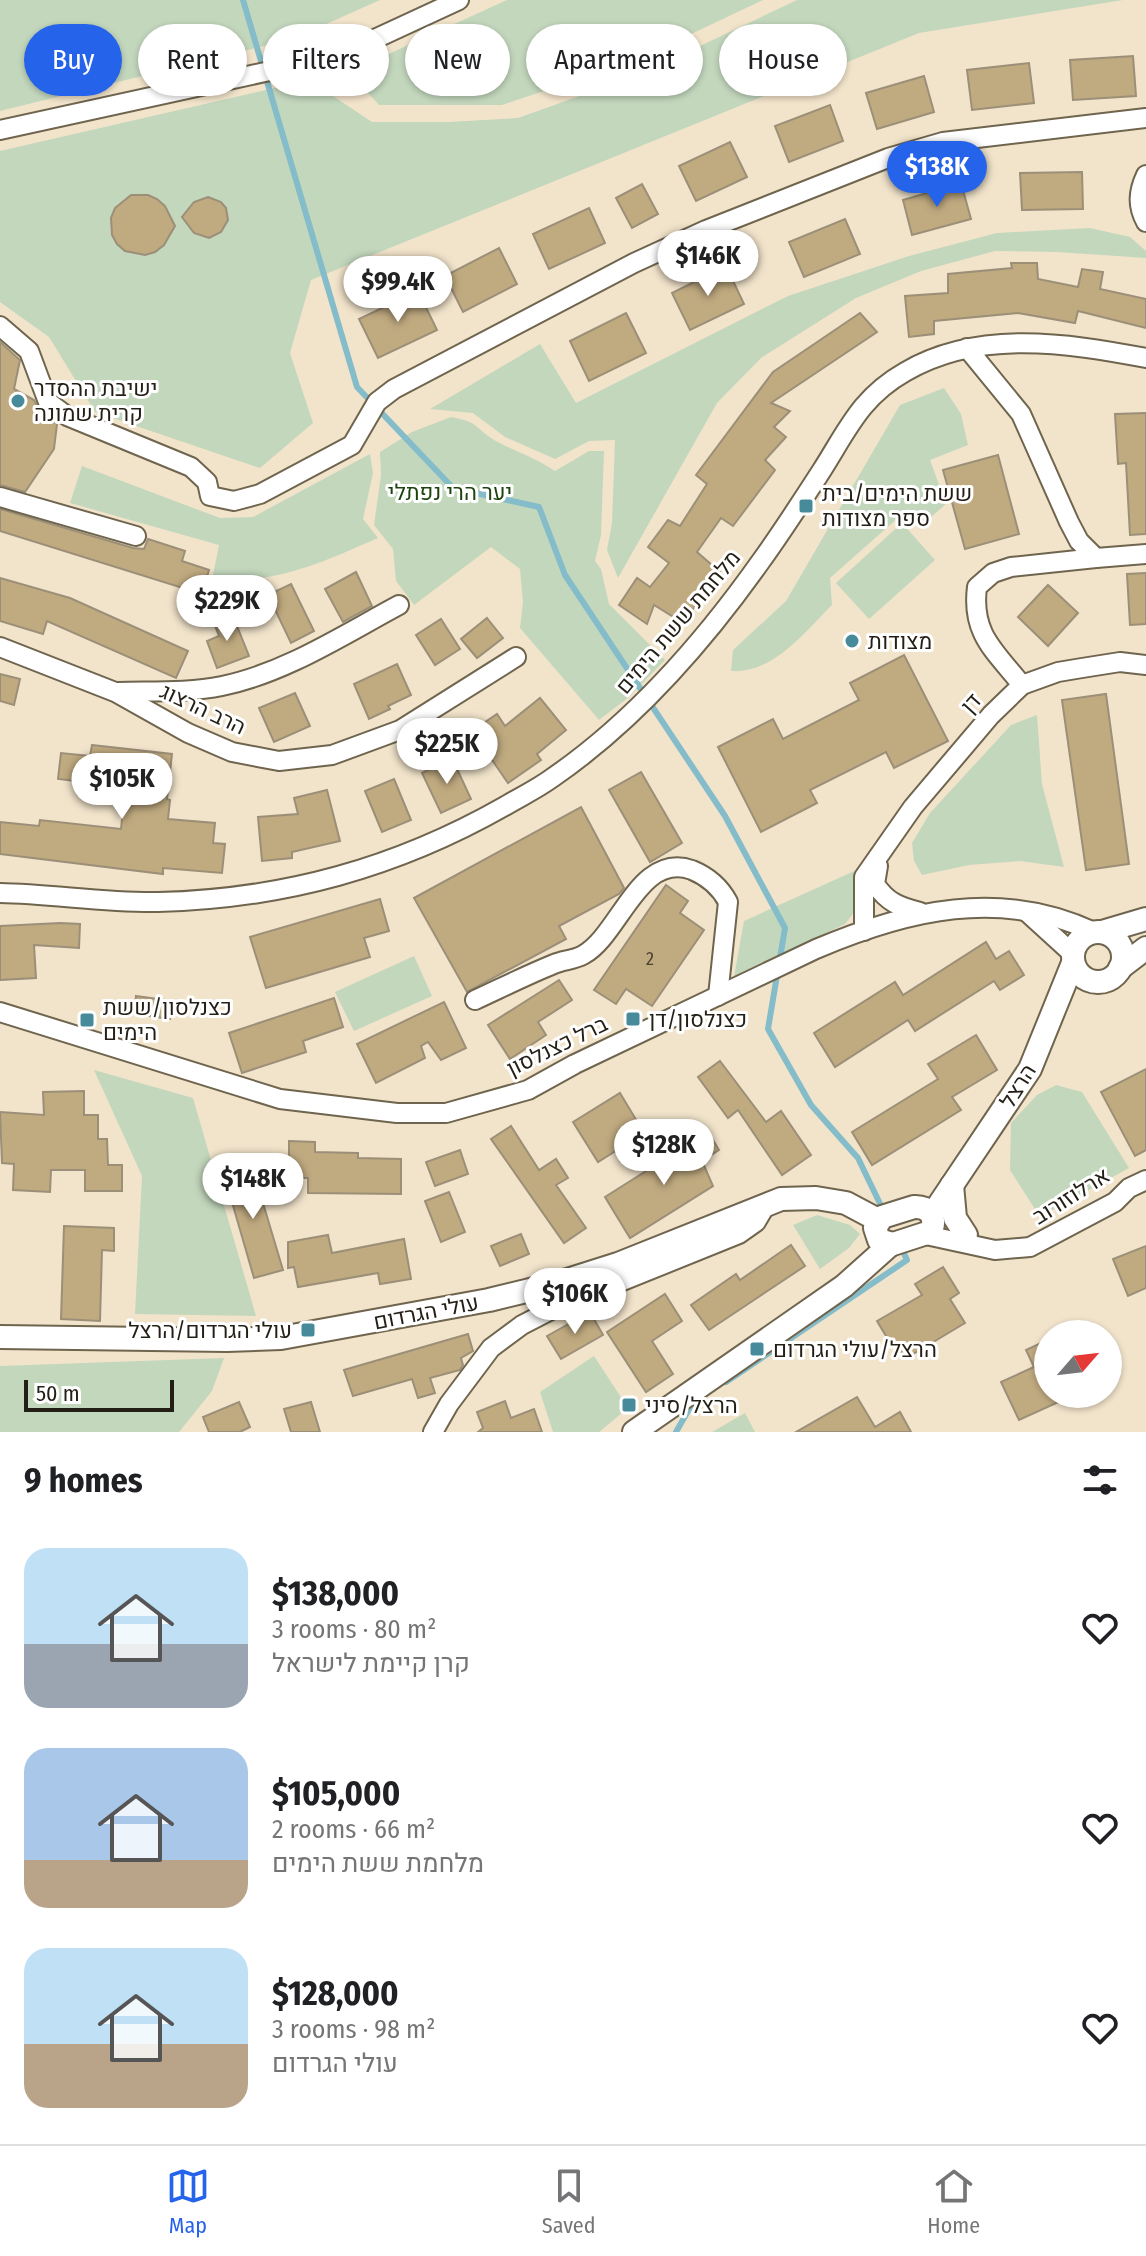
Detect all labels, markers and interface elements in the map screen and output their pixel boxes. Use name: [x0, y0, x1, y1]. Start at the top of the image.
chip: Buy: [24, 24, 122, 96]
chip: Rent: [138, 24, 247, 96]
chip: Filters: [263, 24, 389, 96]
chip: New: [405, 24, 510, 96]
chip: Apartment: [526, 24, 703, 96]
chip: House: [719, 24, 847, 96]
pin: $138K: [881, 141, 993, 209]
text: $138K: [905, 151, 969, 182]
pin: $146K: [652, 230, 764, 298]
text: $146K: [675, 240, 741, 271]
pin: $99.4K: [333, 256, 463, 324]
text: $99.4K: [361, 266, 435, 297]
place label: ישיבת ההסדר קרית שמונה: [34, 375, 157, 427]
marker: ישיבת ההסדר קרית שמונה: [9, 392, 27, 410]
park label: יער הרי נפתלי: [388, 479, 512, 506]
place label: ששת הימים/בית ספר מצודות: [822, 480, 972, 532]
marker: ששת הימים/בית ספר מצודות: [797, 497, 815, 515]
street label: מלחמת ששת הימים: [610, 545, 746, 699]
pin: $229K: [171, 575, 283, 643]
text: $229K: [194, 585, 260, 616]
place label: מצודות: [868, 628, 932, 655]
marker: מצודות: [843, 632, 861, 650]
street label: הרב הרצוג: [156, 677, 250, 741]
street label: דן: [955, 687, 987, 719]
pin: $225K: [391, 718, 503, 786]
text: $225K: [415, 728, 479, 759]
pin: $105K: [66, 753, 178, 821]
text: $105K: [89, 763, 155, 794]
house number: 2: [646, 948, 654, 970]
place label: כצנלסון/ששת הימים: [103, 994, 232, 1046]
place label: כצנלסון/דן: [649, 1006, 747, 1033]
street label: ברל כצנלסון: [502, 1010, 612, 1082]
marker: כצנלסון/דן: [624, 1010, 642, 1028]
marker: כצנלסון/ששת הימים: [78, 1011, 96, 1029]
street label: הרצל: [994, 1059, 1042, 1113]
pin: $128K: [608, 1119, 720, 1187]
text: $128K: [632, 1129, 696, 1160]
pin: $148K: [197, 1153, 309, 1221]
street label: ארלוזורוב: [1027, 1162, 1115, 1230]
text: $148K: [220, 1163, 286, 1194]
pin: $106K: [519, 1268, 631, 1336]
text: $106K: [542, 1278, 608, 1309]
street label: עולי הגרדום: [371, 1289, 481, 1335]
place label: עולי הגרדום/הרצל: [128, 1317, 292, 1344]
north arrow: [1034, 1320, 1122, 1408]
map controls: [1034, 1320, 1122, 1408]
marker: עולי הגרדום/הרצל: [299, 1321, 317, 1339]
place label: הרצל/עולי הגרדום: [773, 1336, 937, 1363]
marker: הרצל/עולי הגרדום: [748, 1340, 766, 1358]
scale bar: [24, 1376, 174, 1412]
text: 50 m: [36, 1380, 80, 1407]
place label: הרצל/סיני: [645, 1392, 738, 1419]
marker: הרצל/סיני: [620, 1396, 638, 1414]
icon: filters: [1078, 1458, 1122, 1502]
text: 9 homes: [24, 1460, 143, 1501]
text: $138,000: [272, 1573, 399, 1614]
icon: home: [88, 1580, 184, 1676]
icon: heart: [1078, 1606, 1122, 1650]
text: 3 rooms · 80 m²: [272, 1614, 436, 1645]
text: קרן קיימת לישראל: [272, 1648, 470, 1679]
text: $105,000: [272, 1773, 400, 1814]
icon: home: [88, 1780, 184, 1876]
icon: heart: [1078, 1806, 1122, 1850]
text: 2 rooms · 66 m²: [272, 1814, 435, 1845]
text: מלחמת ששת הימים: [272, 1848, 484, 1879]
text: $128,000: [272, 1973, 399, 2014]
icon: home: [88, 1980, 184, 2076]
icon: heart: [1078, 2006, 1122, 2050]
text: 3 rooms · 98 m²: [272, 2014, 435, 2045]
text: עולי הגרדום: [272, 2048, 398, 2079]
tab: Map: [166, 2164, 210, 2239]
tab: Saved: [542, 2164, 596, 2239]
tab: Home: [927, 2164, 980, 2239]

